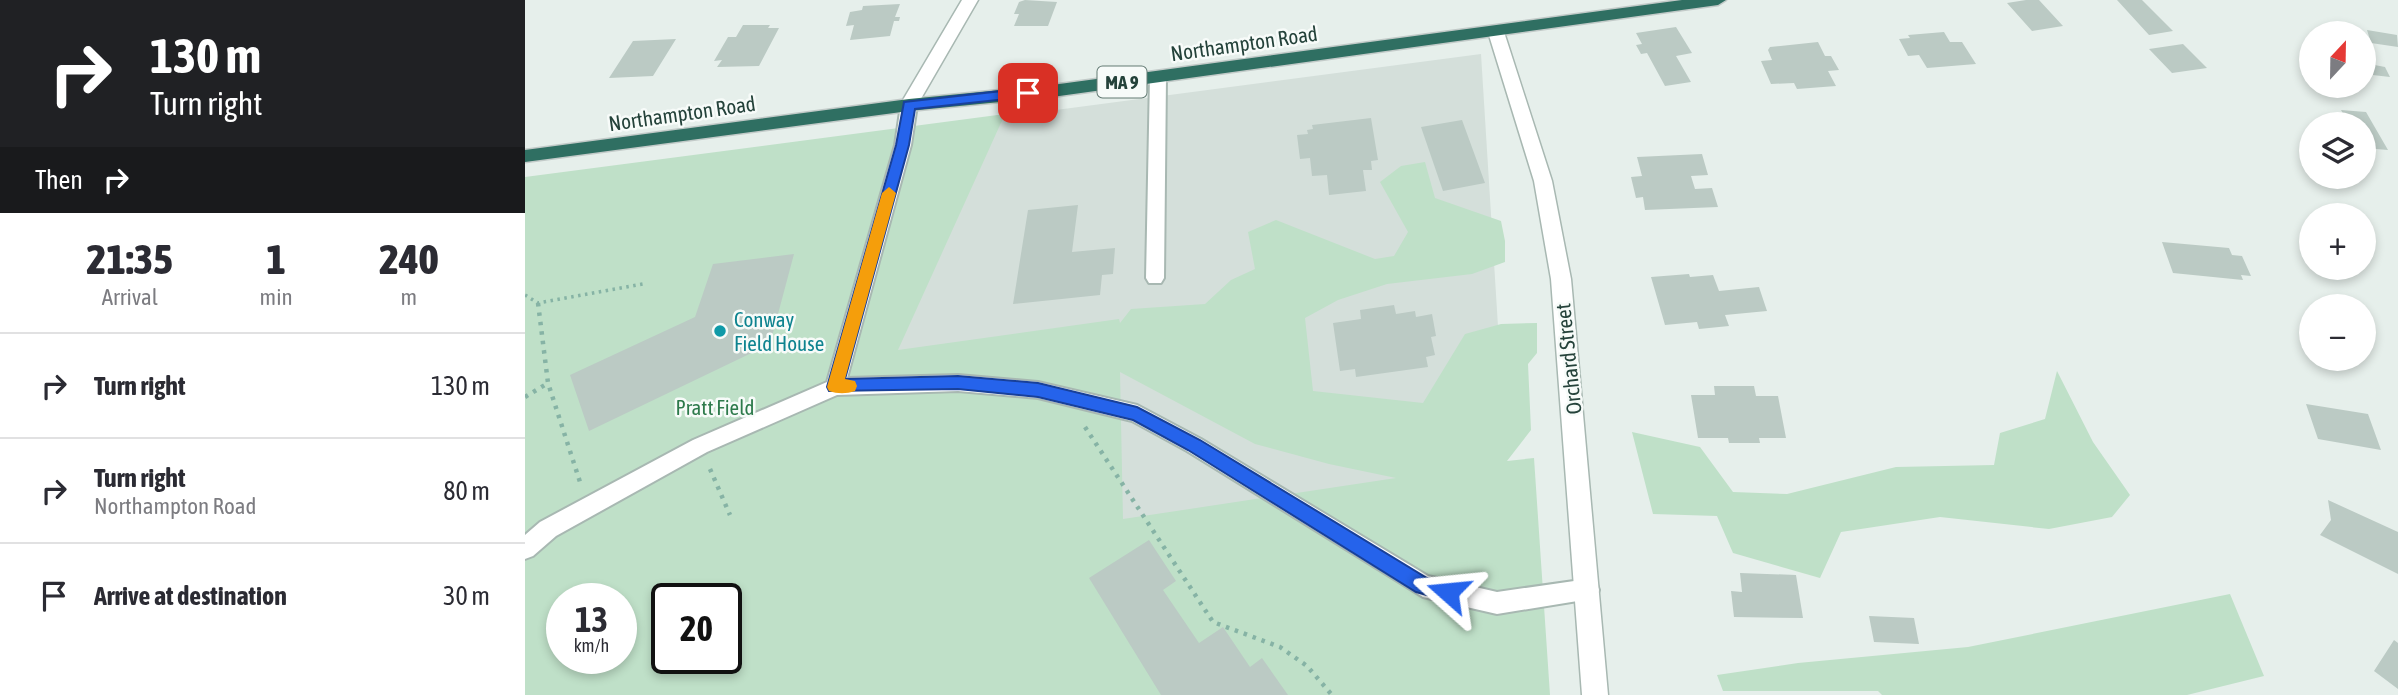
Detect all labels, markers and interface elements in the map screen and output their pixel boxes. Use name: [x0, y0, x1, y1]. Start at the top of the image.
street label: Northampton Road: [1169, 21, 1319, 65]
north arrow: [2299, 21, 2377, 98]
map controls: [2299, 21, 2376, 371]
text: 130 m: [150, 27, 261, 83]
icon: right: [35, 28, 126, 119]
pin: [998, 63, 1058, 123]
road number: MA 9: [1097, 66, 1147, 97]
icon: arrive: [1009, 74, 1047, 112]
text: Turn right: [150, 85, 263, 122]
street label: Northampton Road: [607, 91, 757, 135]
button: layers: [2299, 112, 2376, 189]
icon: right: [97, 161, 135, 199]
text: Then: [35, 165, 83, 195]
button: +: [2299, 203, 2376, 280]
text: 21:35: [87, 235, 173, 283]
text: 1: [266, 235, 286, 283]
text: 240: [379, 235, 438, 283]
text: Arrival: [102, 284, 158, 310]
text: min: [260, 284, 293, 310]
text: m: [401, 284, 417, 310]
button: −: [2299, 294, 2376, 371]
street label: Orchard Street: [1550, 302, 1586, 416]
place label: Conway Field House: [734, 307, 824, 355]
marker: Conway Field House: [712, 323, 728, 339]
icon: right: [35, 367, 73, 405]
text: Turn right: [94, 371, 185, 401]
text: 130 m: [431, 371, 490, 401]
park label: Pratt Field: [676, 395, 754, 419]
text: Turn right: [94, 463, 185, 493]
icon: right: [35, 472, 73, 510]
text: 80 m: [443, 476, 490, 506]
text: Northampton Road: [94, 493, 256, 519]
position arrow: [1411, 555, 1485, 629]
icon: arrive: [35, 577, 73, 615]
text: Arrive at destination: [94, 581, 287, 611]
text: 30 m: [443, 581, 490, 611]
speed limit sign: 20: [651, 583, 742, 674]
text: 13: [575, 599, 608, 639]
text: km/h: [574, 635, 609, 656]

